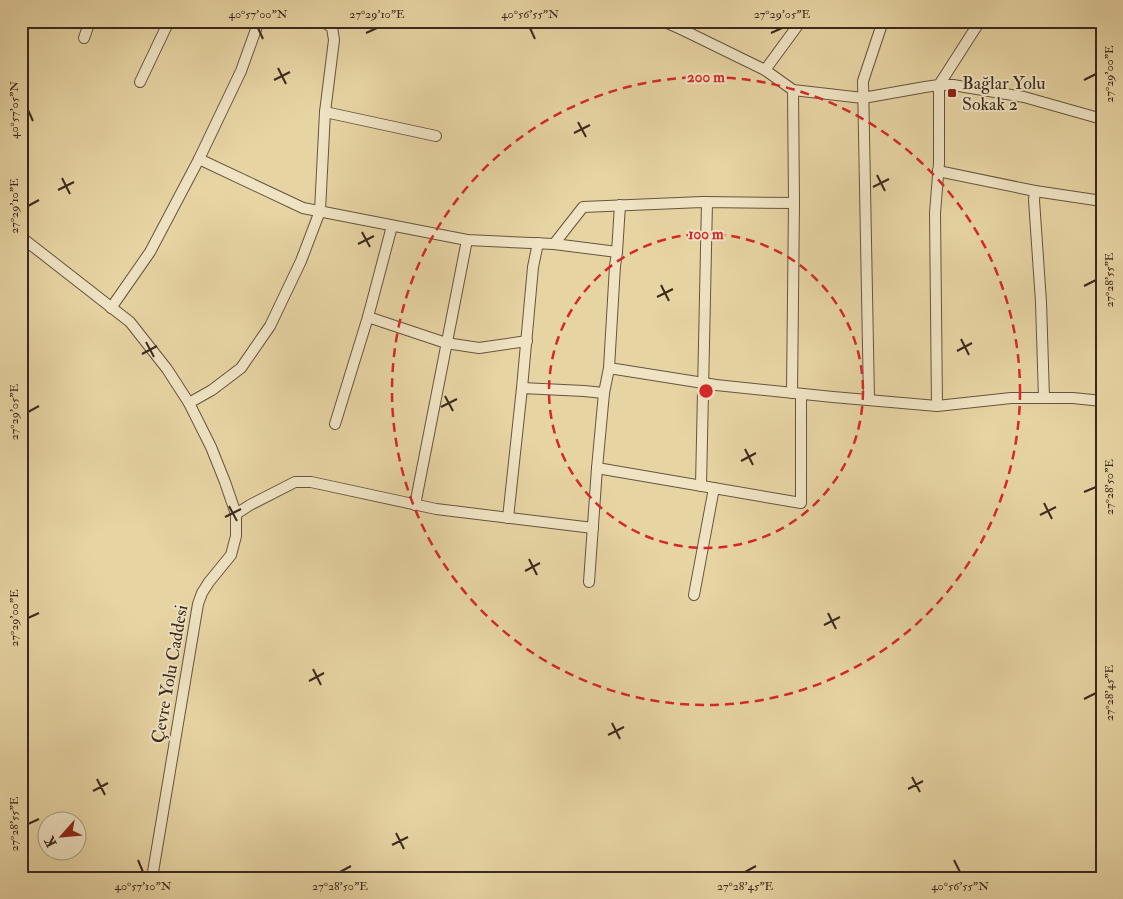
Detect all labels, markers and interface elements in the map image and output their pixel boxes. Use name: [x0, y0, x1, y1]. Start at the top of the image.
text: 40°57'00"N: [228, 7, 288, 22]
text: 27°29'10"E: [349, 7, 405, 22]
text: 40°56'55"N: [501, 7, 559, 22]
text: 27°29'05"E: [754, 7, 811, 22]
text: 27°29'00"E: [1102, 45, 1117, 103]
text: 200 m: [687, 68, 725, 87]
place label: Bağlar Yolu Sokak 2: [962, 72, 1046, 116]
text: 40°57'05"N: [7, 81, 22, 139]
marker: Bağlar Yolu Sokak 2: [946, 87, 958, 99]
text: 27°29'10"E: [7, 178, 22, 234]
text: 100 m: [688, 225, 724, 244]
text: 27°28'55"E: [1102, 252, 1117, 308]
centre of rings: [697, 382, 715, 400]
text: 27°29'05"E: [7, 383, 22, 440]
text: 27°28'50"E: [1102, 459, 1117, 515]
text: 27°29'00"E: [7, 589, 22, 647]
street label: Çevre Yolu Caddesi: [147, 603, 194, 745]
text: 27°28'45"E: [1102, 665, 1117, 721]
text: 27°28'55"E: [7, 796, 22, 852]
north arrow: [38, 812, 88, 862]
text: K: [41, 832, 61, 850]
text: 40°57'10"N: [114, 879, 172, 894]
text: 27°28'50"E: [312, 879, 368, 894]
text: 27°28'45"E: [717, 879, 773, 894]
text: 40°56'55"N: [931, 879, 989, 894]

